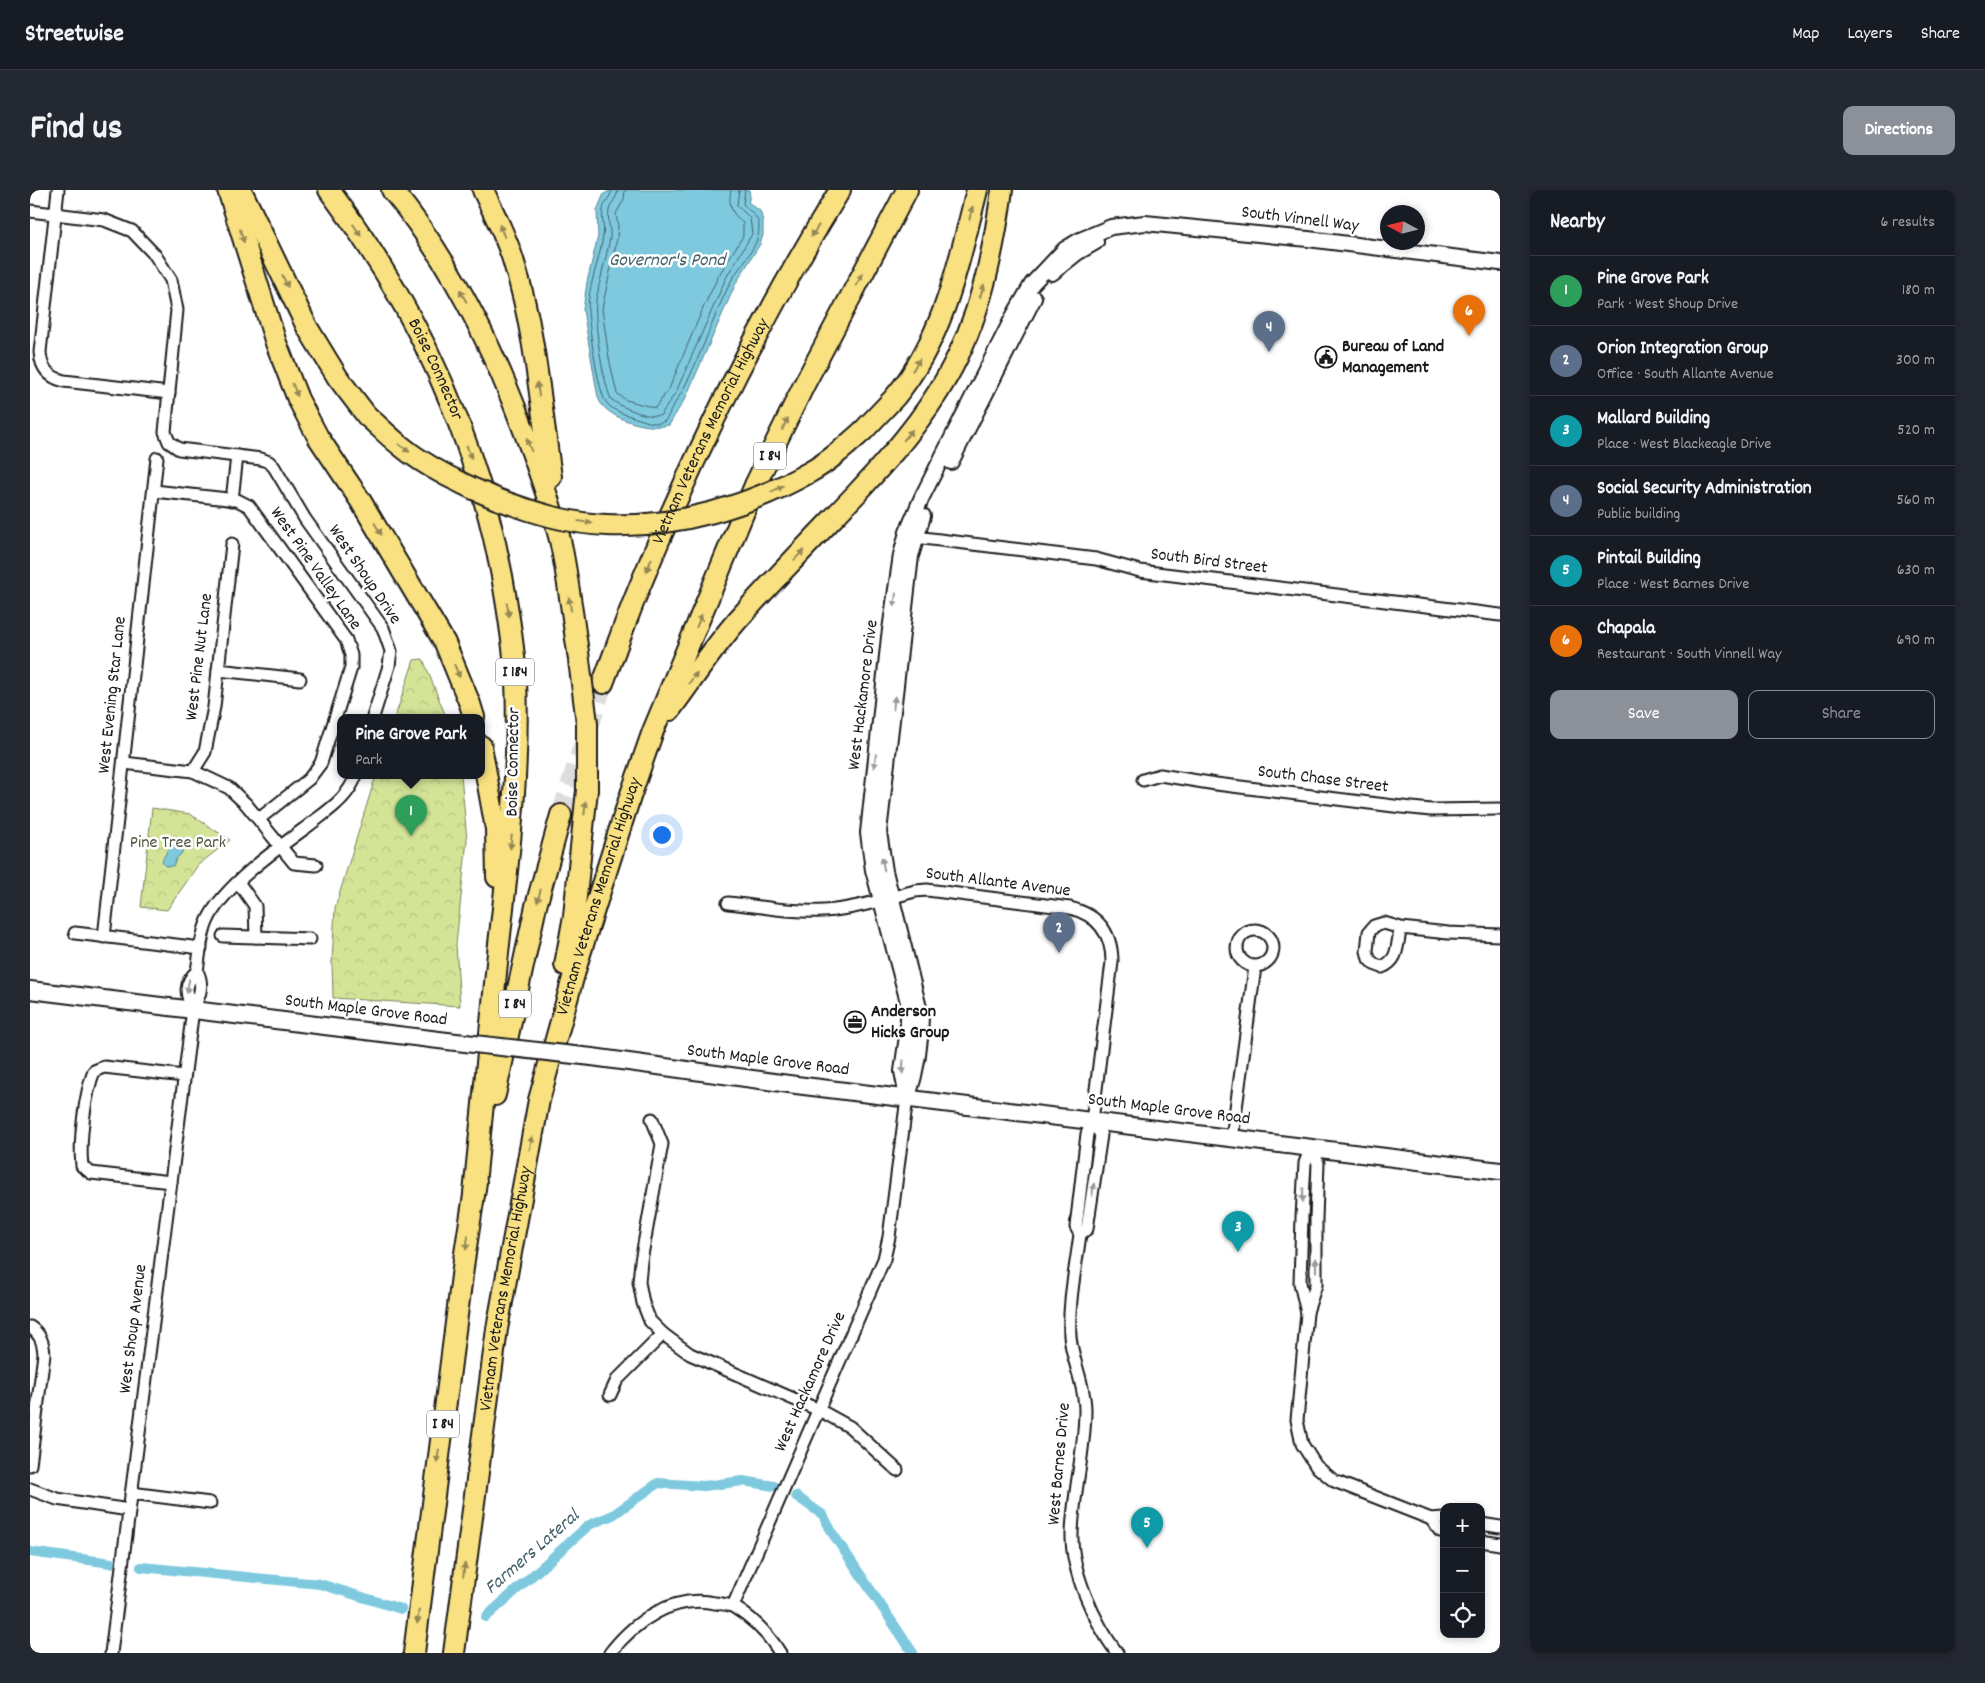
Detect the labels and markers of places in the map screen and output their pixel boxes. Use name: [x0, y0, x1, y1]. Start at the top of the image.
pin: 6: [1453, 295, 1485, 336]
pin: 4: [1253, 311, 1285, 352]
place label: Bureau of Land Management: [1342, 335, 1444, 381]
public building icon: Bureau of Land Management: [1314, 345, 1338, 369]
pin: 1: [395, 795, 427, 836]
pin: 2: [1043, 912, 1075, 953]
place label: Anderson Hicks Group: [871, 1000, 950, 1046]
office icon: Anderson Hicks Group: [843, 1010, 867, 1034]
pin: 3: [1222, 1211, 1254, 1252]
pin: 5: [1131, 1507, 1163, 1548]

